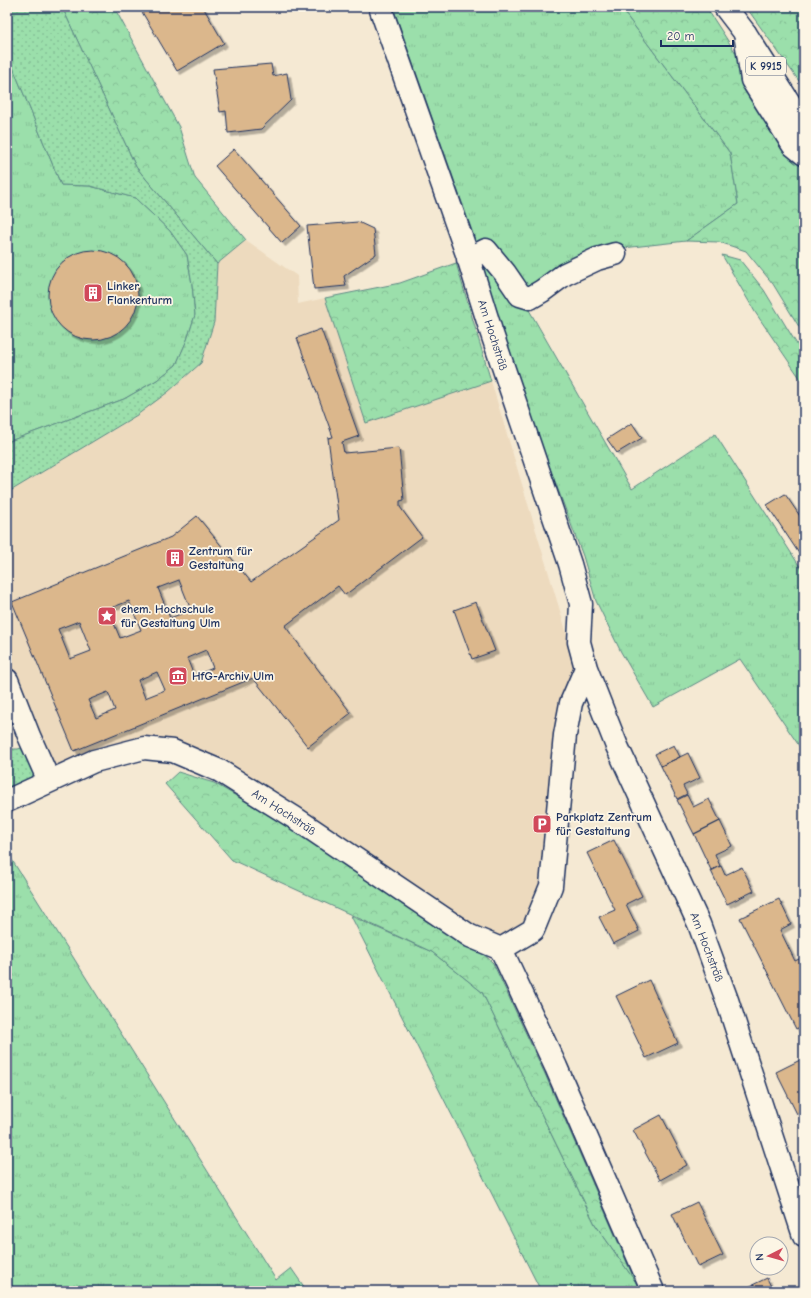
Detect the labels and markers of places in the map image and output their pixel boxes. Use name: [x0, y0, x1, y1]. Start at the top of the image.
place label: Linker Flankenturm: [107, 279, 172, 307]
building icon: Linker Flankenturm: [82, 282, 104, 304]
place label: Zentrum für Gestaltung: [189, 544, 252, 572]
building icon: Zentrum für Gestaltung: [164, 547, 186, 569]
place label: ehem. Hochschule für Gestaltung Ulm: [120, 602, 220, 630]
place icon: ehem. Hochschule für Gestaltung Ulm: [96, 605, 118, 627]
museum icon: HfG-Archiv Ulm: [167, 665, 189, 687]
place label: HfG-Archiv Ulm: [192, 669, 274, 683]
place label: Parkplatz Zentrum für Gestaltung: [555, 810, 652, 838]
parking icon: Parkplatz Zentrum für Gestaltung: [531, 813, 553, 835]

